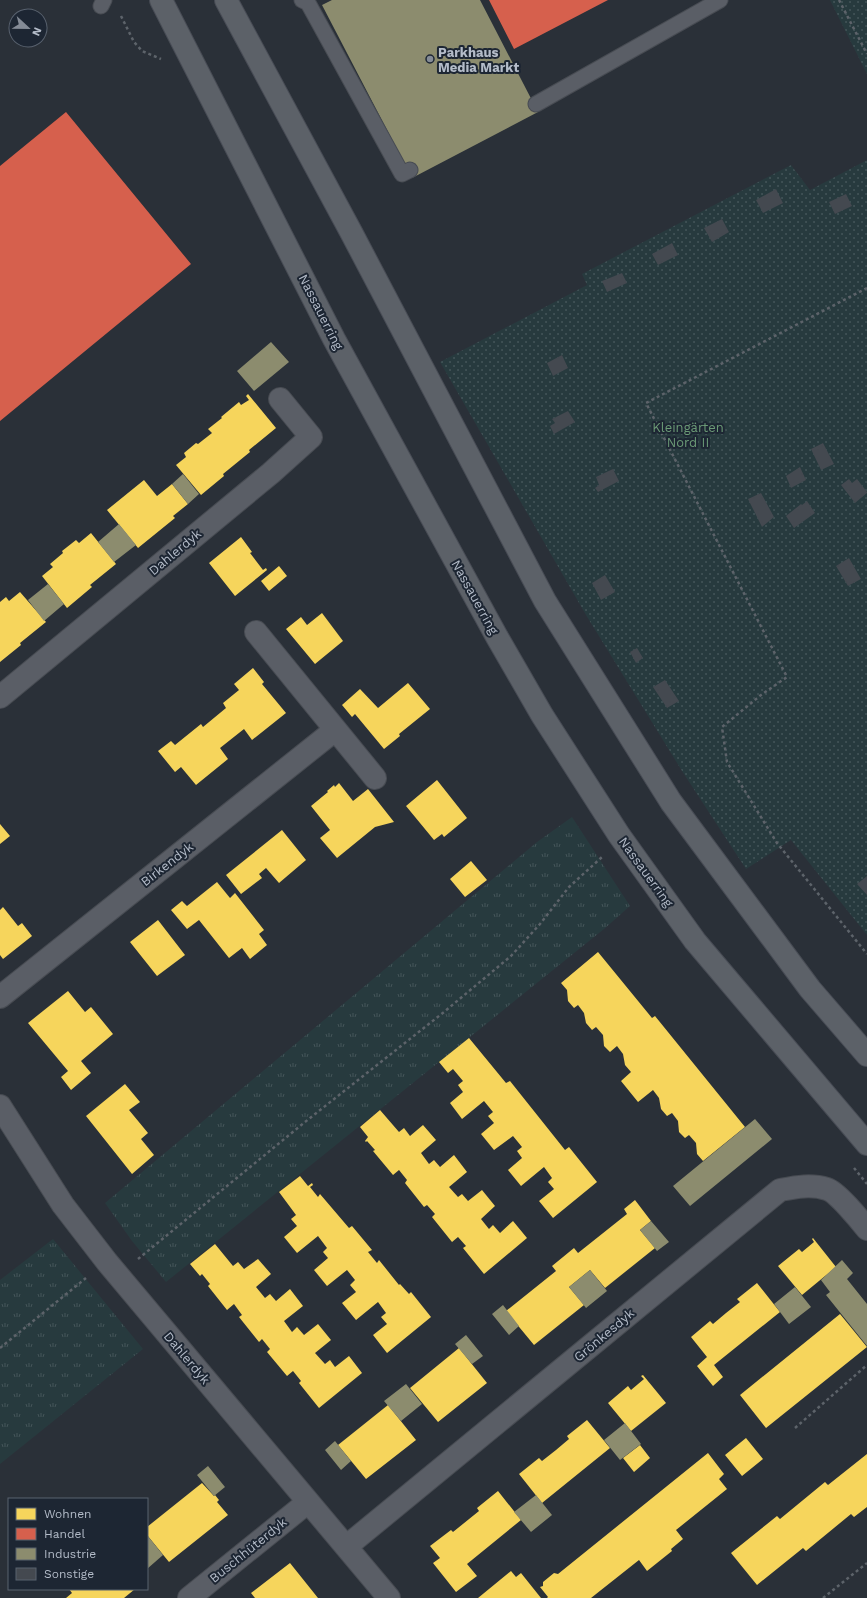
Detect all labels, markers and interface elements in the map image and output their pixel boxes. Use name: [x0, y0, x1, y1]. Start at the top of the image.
north arrow: [8, 8, 48, 48]
text: N: [29, 25, 44, 38]
place label: Parkhaus Media Markt: [438, 45, 519, 75]
marker: Parkhaus Media Markt: [425, 54, 435, 64]
street label: Nassauerring: [296, 272, 346, 352]
park label: Kleingärten Nord II: [652, 420, 724, 450]
street label: Dahlerdyk: [146, 525, 205, 578]
street label: Nassauerring: [448, 557, 502, 637]
street label: Nassauerring: [616, 834, 676, 910]
street label: Birkendyk: [138, 839, 197, 889]
street label: Grönkesdyk: [571, 1305, 638, 1365]
street label: Dahlerdyk: [161, 1329, 214, 1388]
legend: [8, 1498, 148, 1590]
text: Wohnen: [44, 1507, 92, 1521]
street label: Buschhüterdyk: [206, 1514, 290, 1586]
text: Handel: [44, 1527, 85, 1541]
text: Industrie: [44, 1547, 96, 1561]
text: Sonstige: [44, 1567, 94, 1581]

